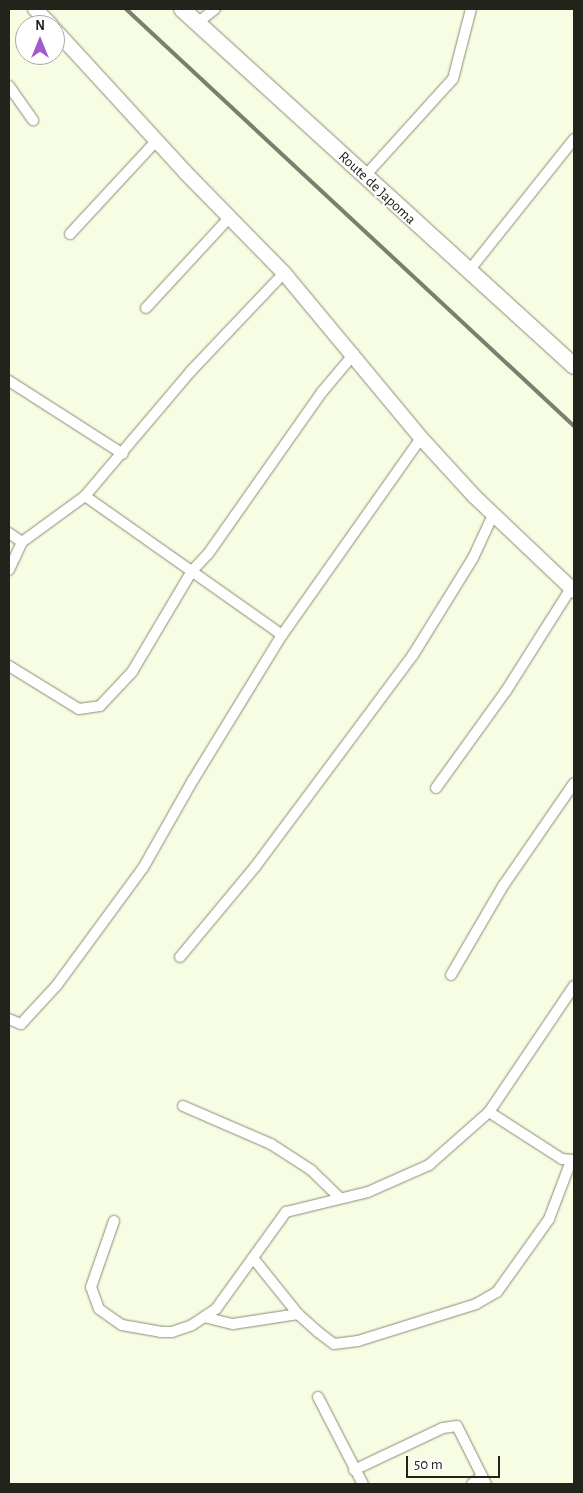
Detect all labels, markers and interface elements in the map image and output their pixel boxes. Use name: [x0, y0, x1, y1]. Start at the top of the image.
north arrow: [15, 15, 65, 65]
text: N: [35, 19, 45, 33]
street label: Route de Japoma: [335, 148, 419, 228]
scale bar: [408, 1446, 502, 1478]
text: 50 m: [414, 1457, 443, 1472]

